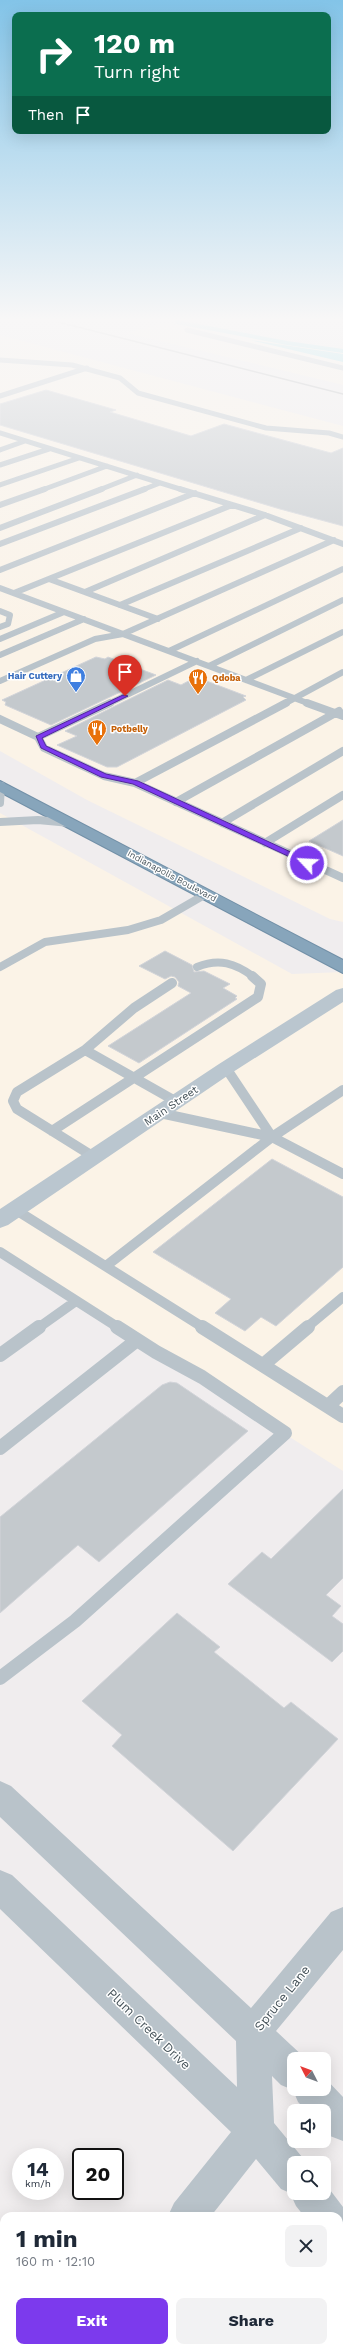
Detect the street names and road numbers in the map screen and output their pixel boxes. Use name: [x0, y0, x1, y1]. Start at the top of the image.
street label: Indianapolis Boulevard: [126, 848, 218, 904]
street label: Main Street: [142, 1083, 201, 1129]
street label: Spruce Lane: [251, 1962, 313, 2034]
street label: Plum Creek Drive: [104, 1986, 194, 2072]

